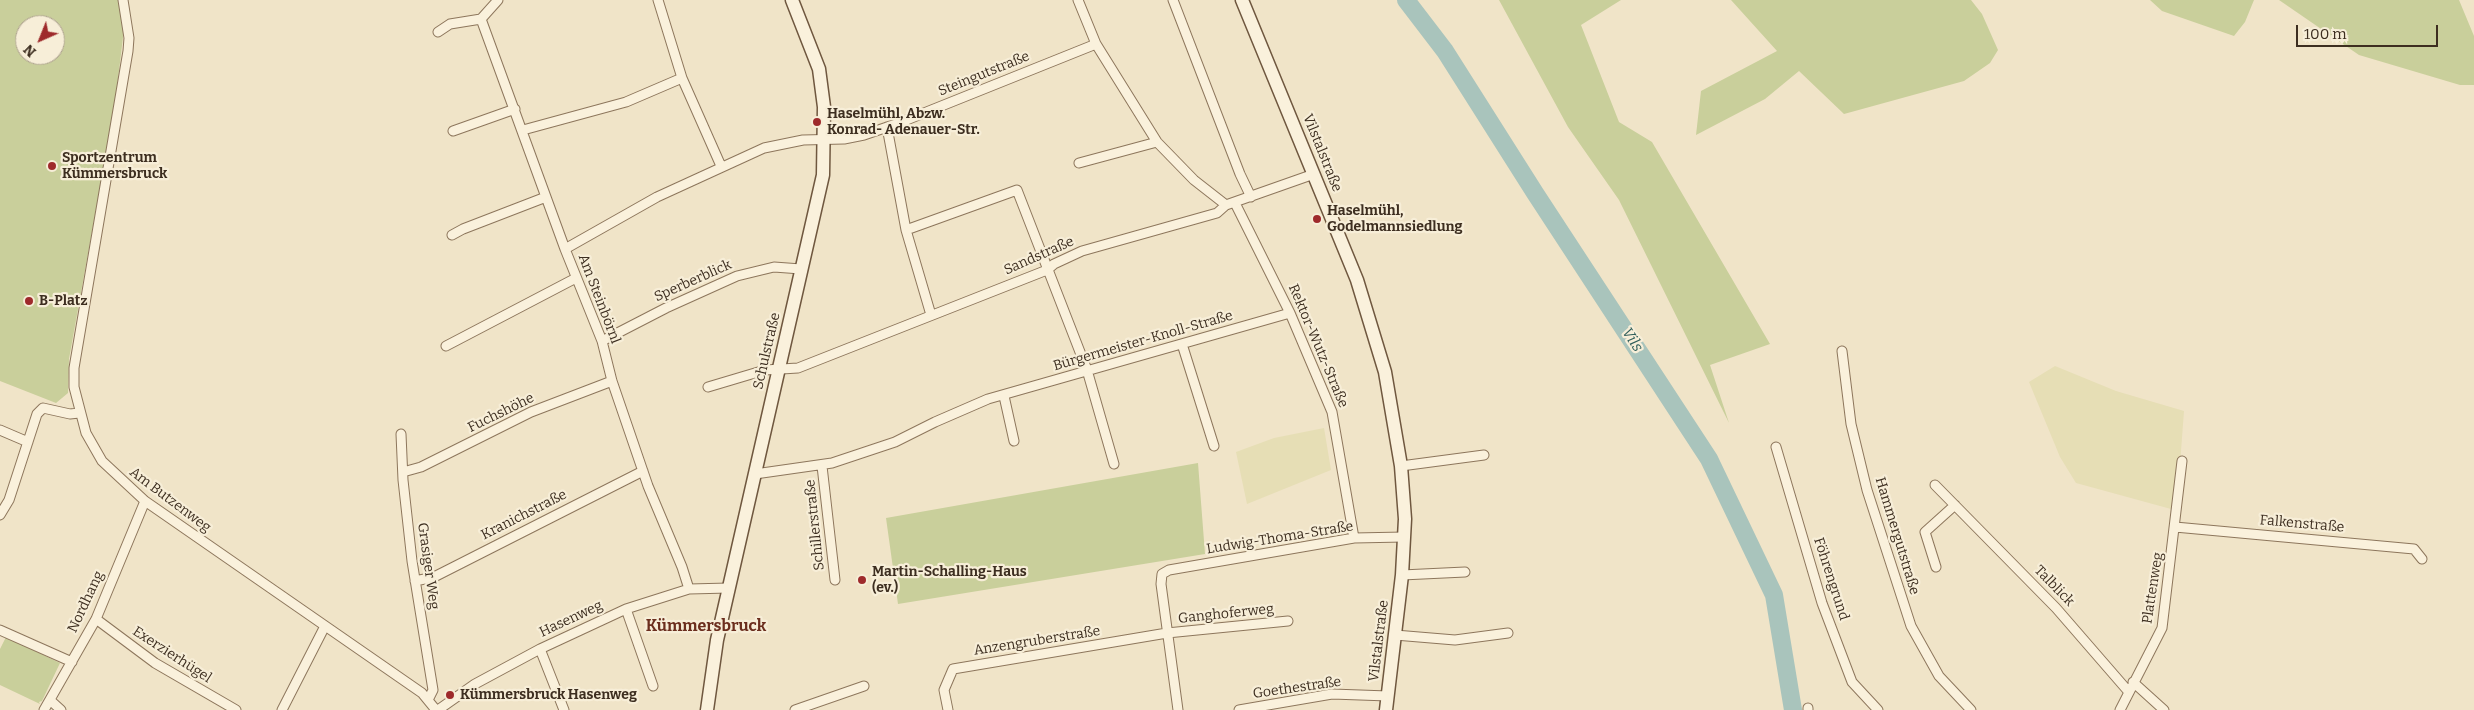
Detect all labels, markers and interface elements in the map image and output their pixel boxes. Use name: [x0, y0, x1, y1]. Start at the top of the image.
north arrow: [15, 15, 65, 65]
scale bar: [2299, 15, 2442, 47]
text: 100 m: [2304, 25, 2347, 43]
text: N: [20, 41, 40, 60]
street label: Steingutstraße: [936, 48, 1032, 100]
place label: Haselmühl, Abzw. Konrad- Adenauer-Str.: [827, 106, 980, 138]
street label: Vilstalstraße: [1299, 112, 1345, 194]
marker: Haselmühl, Abzw. Konrad- Adenauer-Str.: [811, 116, 823, 128]
place label: Sportzentrum Kümmersbruck: [62, 150, 167, 182]
marker: Sportzentrum Kümmersbruck: [46, 160, 58, 172]
place label: Haselmühl, Godelmannsiedlung: [1327, 203, 1463, 236]
marker: Haselmühl, Godelmannsiedlung: [1311, 213, 1323, 225]
street label: Sandstraße: [1001, 233, 1077, 279]
street label: Am Steinbörnl: [574, 252, 624, 346]
street label: Sperberblick: [652, 256, 734, 306]
street label: Rektor-Wutz-Straße: [1284, 282, 1352, 410]
place label: B-Platz: [39, 293, 87, 309]
marker: B-Platz: [23, 295, 35, 307]
street label: Bürgermeister-Knoll-Straße: [1051, 307, 1235, 375]
street label: Schulstraße: [750, 311, 784, 391]
water label: Vils: [1618, 325, 1646, 355]
street label: Fuchshöhe: [465, 390, 537, 436]
street label: Am Butzenweg: [126, 464, 214, 536]
street label: Hammergutstraße: [1871, 475, 1923, 597]
street label: Schillerstraße: [802, 479, 828, 571]
street label: Kranichstraße: [479, 486, 569, 544]
street label: Falkenstraße: [2259, 512, 2345, 536]
street label: Ludwig-Thoma-Straße: [1205, 518, 1355, 558]
street label: Grasiger Weg: [414, 521, 442, 611]
street label: Föhrengrund: [1810, 536, 1852, 622]
street label: Plattenweg: [2139, 551, 2167, 625]
street label: Talblick: [2031, 562, 2077, 610]
place label: Martin-Schalling-Haus (ev.): [872, 564, 1027, 596]
street label: Nordhang: [64, 568, 108, 636]
marker: Martin-Schalling-Haus (ev.): [856, 574, 868, 586]
street label: Hasenweg: [537, 597, 605, 641]
street label: Vilstalstraße: [1366, 599, 1392, 683]
street label: Ganghoferweg: [1177, 601, 1275, 627]
district label: Kümmersbruck: [646, 617, 766, 637]
street label: Exerzierhügel: [129, 623, 215, 687]
street label: Anzengruberstraße: [973, 623, 1101, 659]
street label: Goethestraße: [1252, 673, 1342, 703]
place label: Kümmersbruck Hasenweg: [460, 687, 637, 703]
marker: Kümmersbruck Hasenweg: [444, 689, 456, 701]

